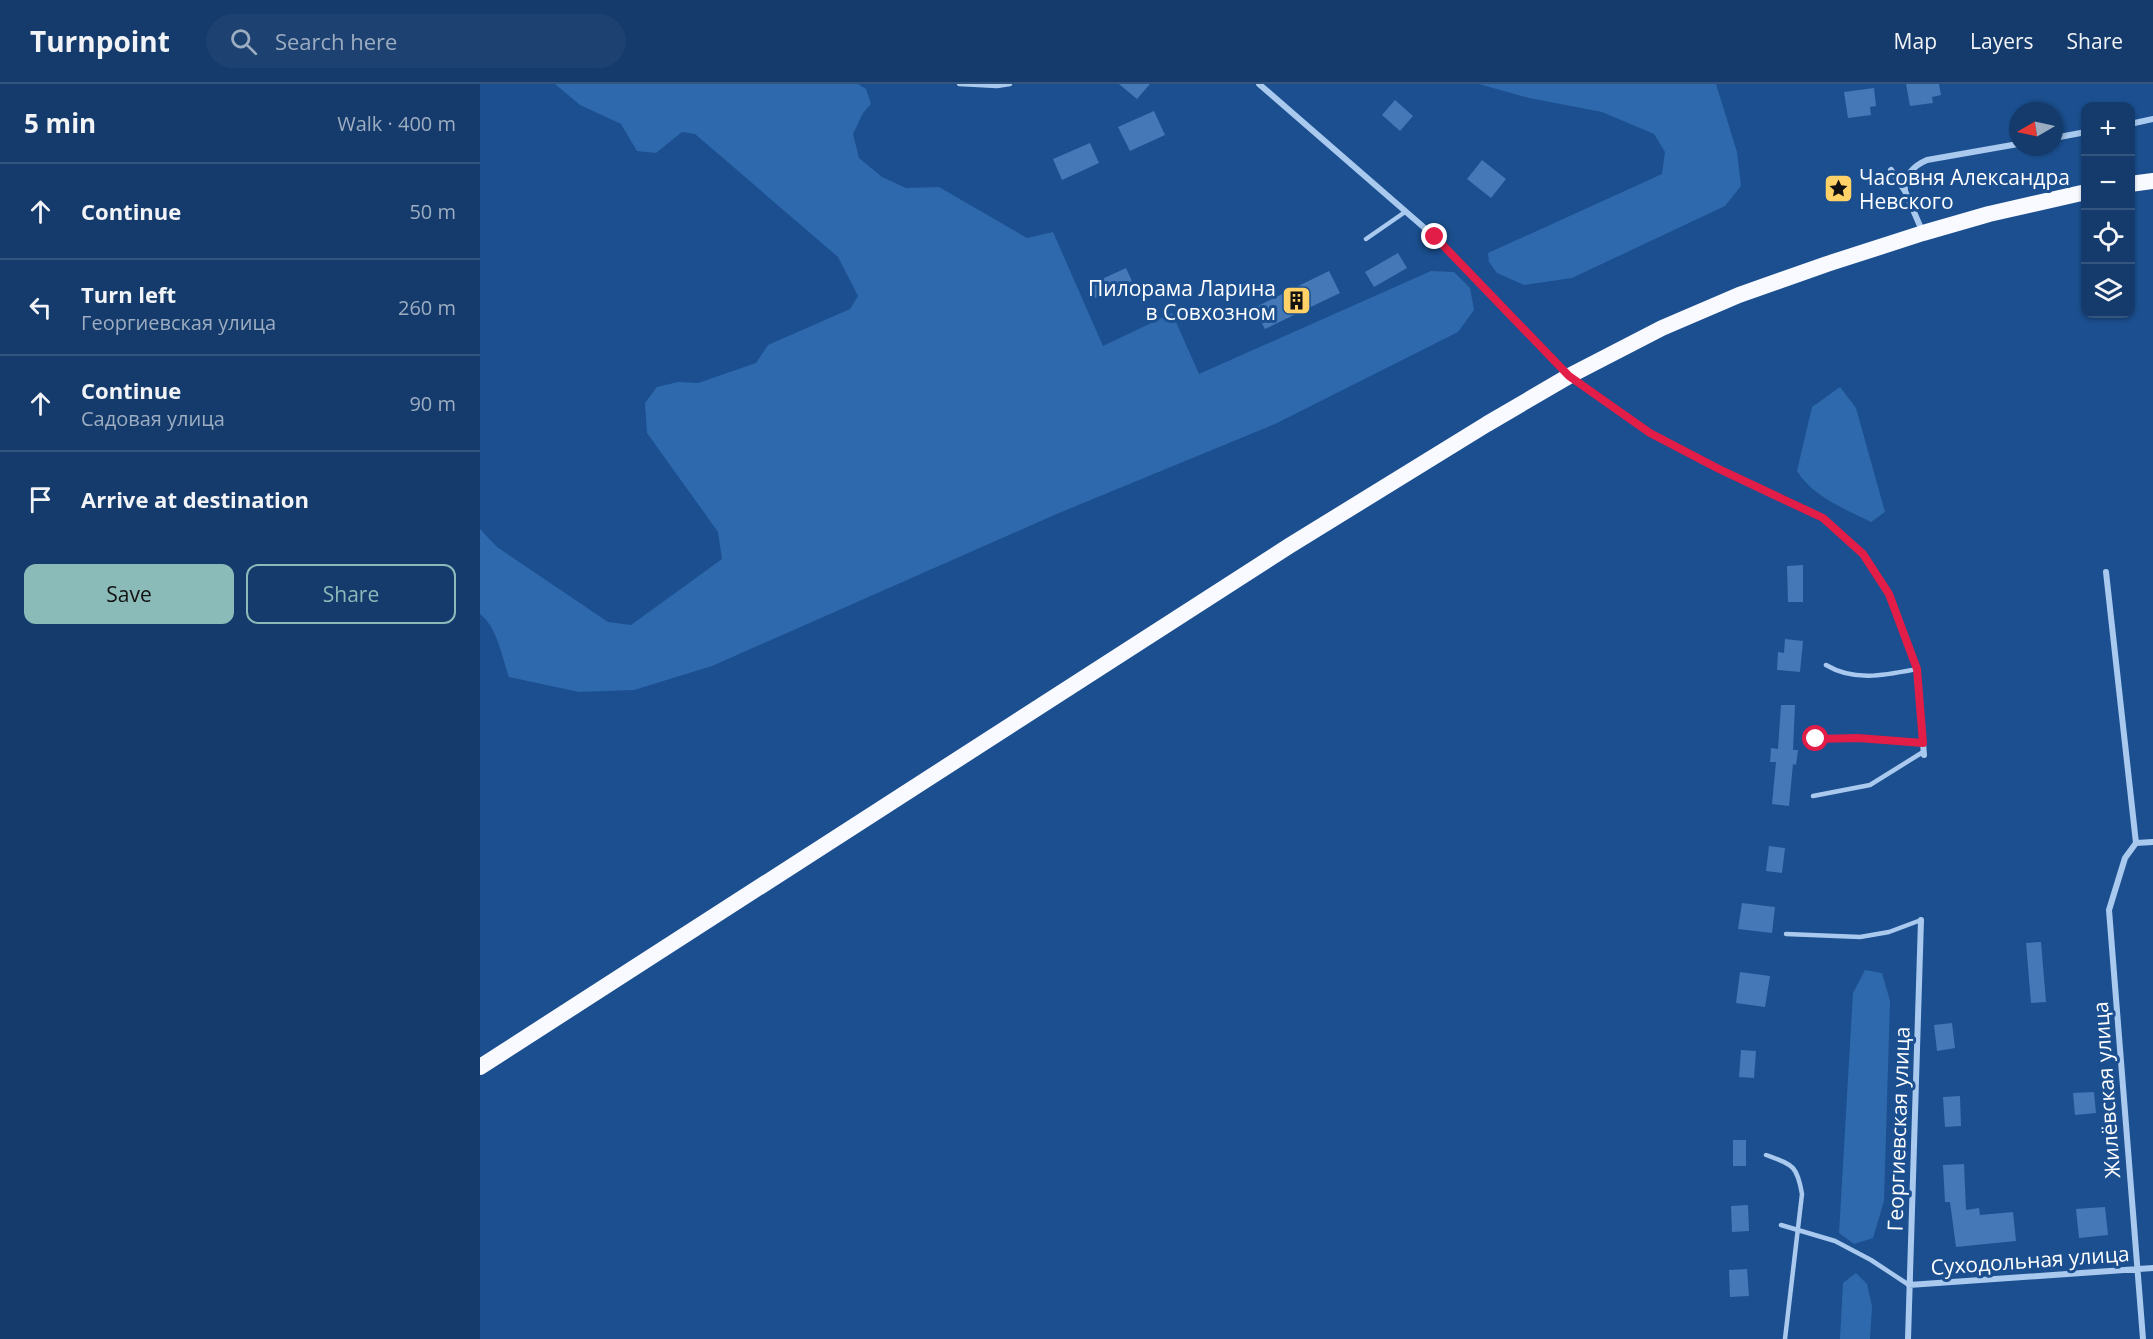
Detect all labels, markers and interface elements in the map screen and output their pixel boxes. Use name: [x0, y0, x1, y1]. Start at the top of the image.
search box: [206, 14, 626, 68]
text: Turnpoint: [30, 22, 170, 60]
icon: search: [227, 25, 260, 58]
text: Search here: [275, 26, 397, 56]
text: Map: [1894, 27, 1937, 55]
text: Layers: [1970, 27, 2034, 55]
text: Share: [2067, 27, 2123, 55]
north arrow: [2009, 102, 2063, 156]
map controls: [2081, 102, 2135, 318]
button: +: [2081, 102, 2135, 156]
text: 5 min: [24, 105, 96, 141]
text: Walk · 400 m: [337, 110, 456, 137]
button: −: [2081, 156, 2135, 210]
place label: Часовня Александра Невского: [1859, 163, 2070, 215]
place icon: Часовня Александра Невского: [1822, 173, 1854, 205]
icon: ahead: [24, 195, 57, 228]
text: Continue: [81, 196, 181, 226]
text: 50 m: [409, 198, 456, 225]
button: locate: [2081, 210, 2135, 264]
route end: [1421, 223, 1447, 249]
button: layers: [2081, 264, 2135, 318]
place label: Пилорама Ларина в Совхозном: [1088, 274, 1276, 326]
text: Turn left: [81, 279, 176, 309]
building icon: Пилорама Ларина в Совхозном: [1281, 284, 1313, 316]
icon: left: [24, 291, 57, 324]
text: 260 m: [398, 294, 456, 321]
text: Георгиевская улица: [81, 309, 276, 336]
text: Continue: [81, 375, 181, 405]
icon: ahead: [24, 387, 57, 420]
text: 90 m: [409, 390, 456, 417]
text: Садовая улица: [81, 405, 225, 432]
icon: arrive: [24, 483, 57, 516]
text: Arrive at destination: [81, 484, 309, 514]
button: Save: [24, 564, 234, 624]
button: Share: [246, 564, 456, 624]
route start: [1802, 725, 1828, 751]
street label: Жилёвская улица: [2086, 1001, 2126, 1179]
street label: Георгиевская улица: [1880, 1026, 1916, 1232]
street label: Суходольная улица: [1930, 1239, 2130, 1281]

